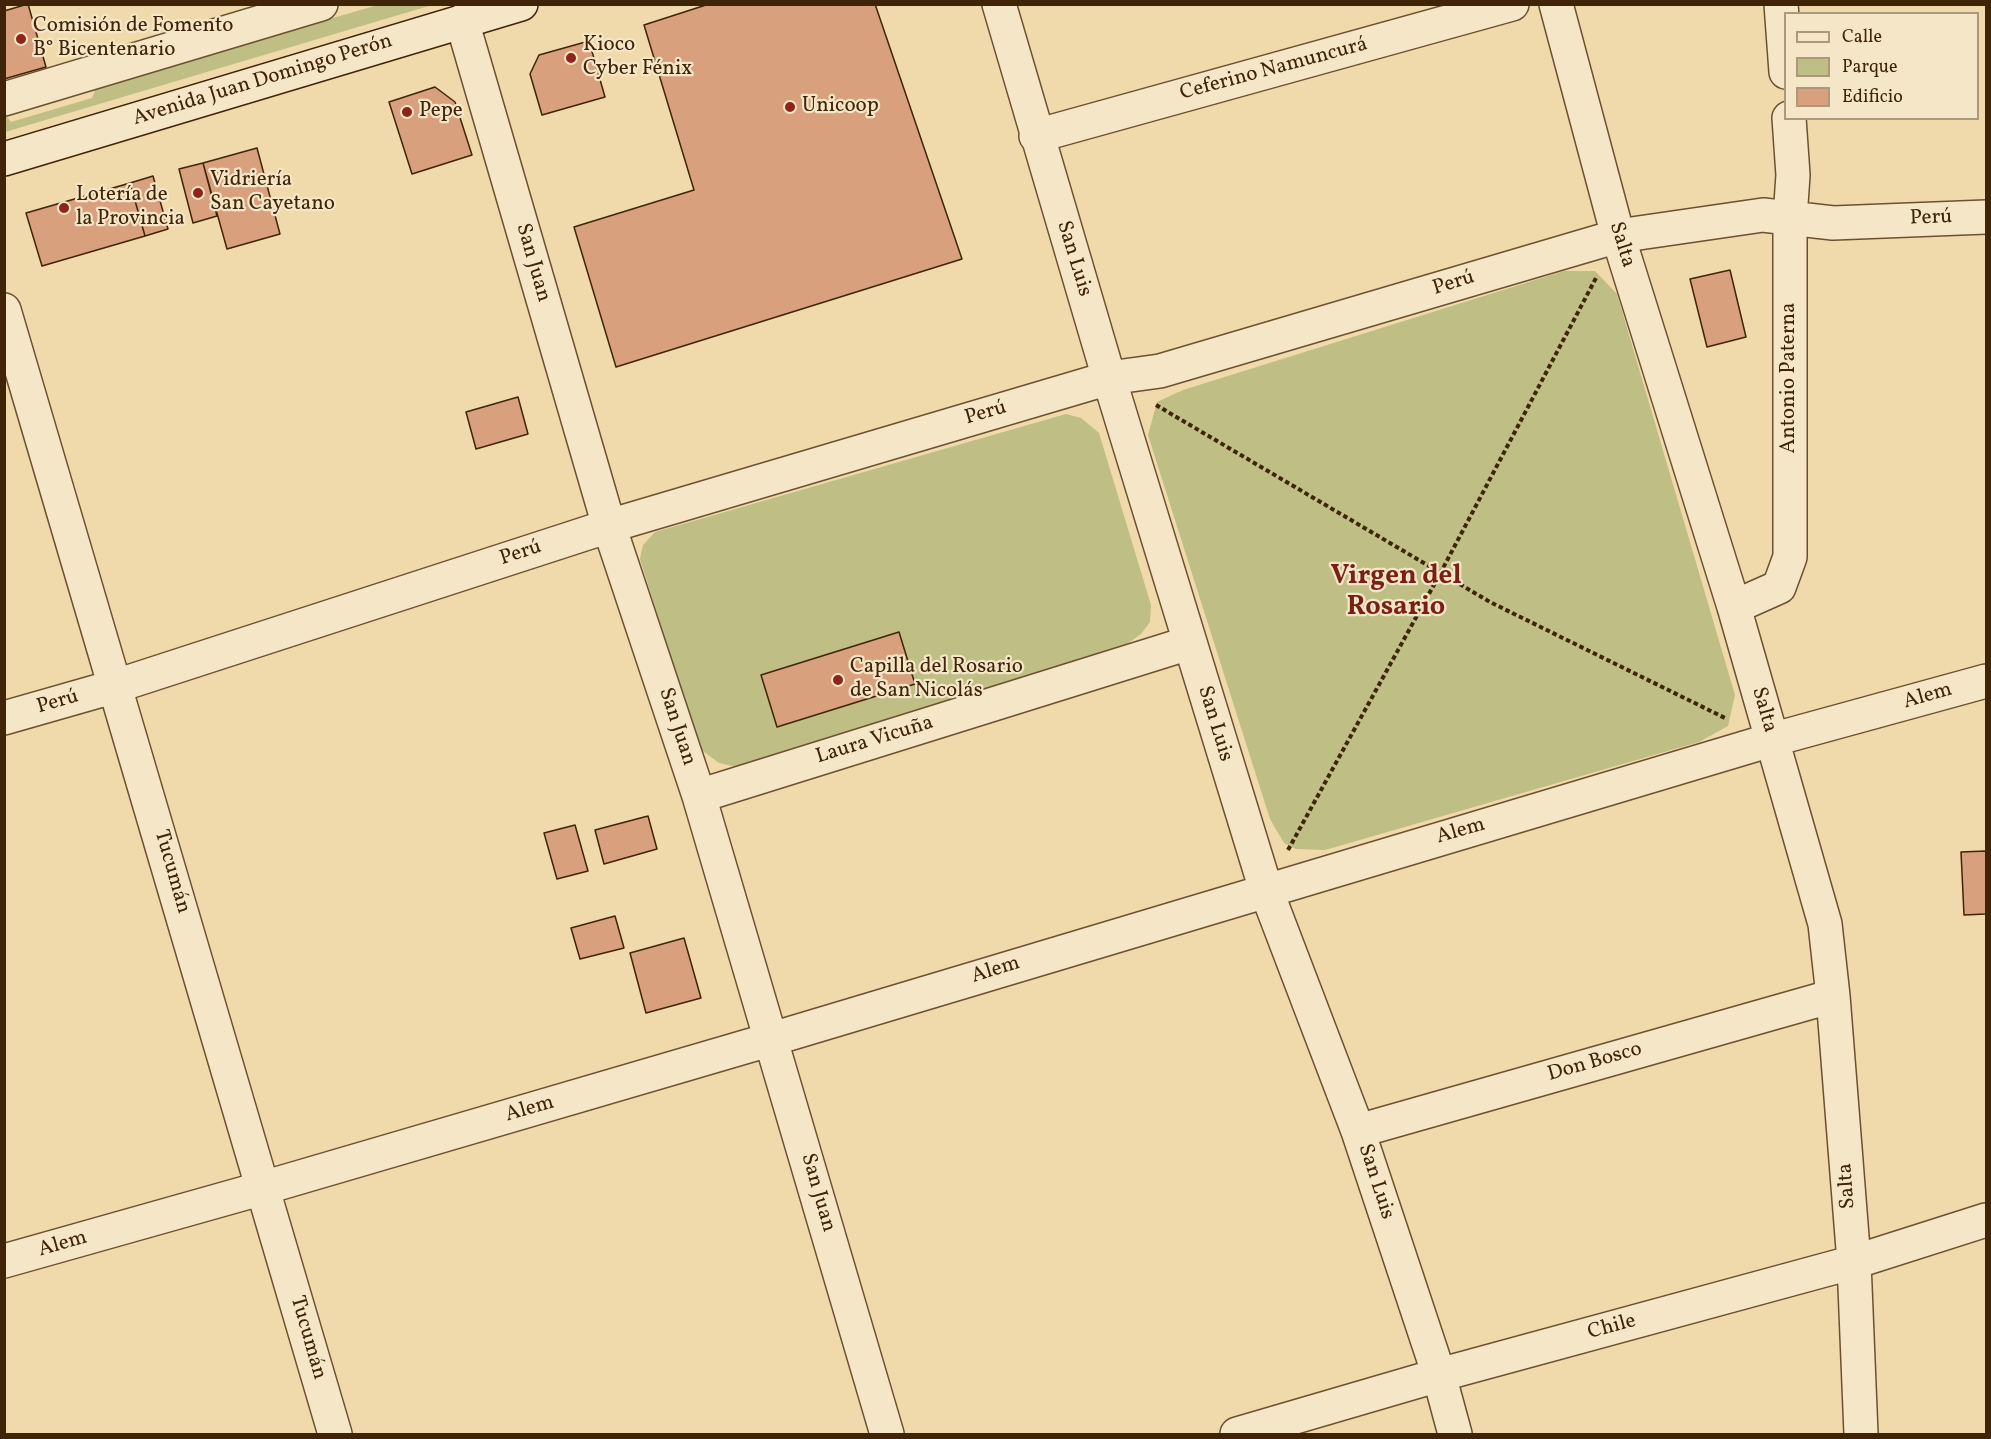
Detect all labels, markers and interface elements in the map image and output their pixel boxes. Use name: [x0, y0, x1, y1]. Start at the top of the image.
legend: [1784, 12, 1979, 120]
place label: Comisión de Fomento B° Bicentenario: [33, 14, 233, 64]
text: Calle: [1842, 25, 1882, 50]
street label: Avenida Juan Domingo Perón: [130, 29, 396, 133]
marker: Comisión de Fomento B° Bicentenario: [14, 32, 28, 46]
place label: Kioco Cyber Fénix: [583, 33, 692, 83]
street label: Ceferino Namuncurá: [1177, 33, 1371, 107]
marker: Kioco Cyber Fénix: [564, 51, 578, 65]
text: Parque: [1842, 55, 1897, 80]
text: Edificio: [1842, 85, 1903, 110]
place label: Unicoop: [802, 94, 879, 120]
place label: Pepe: [419, 99, 463, 125]
marker: Unicoop: [783, 100, 797, 114]
marker: Pepe: [400, 105, 414, 119]
place label: Vidriería San Cayetano: [210, 168, 335, 218]
place label: Lotería de la Provincia: [76, 183, 185, 233]
marker: Vidriería San Cayetano: [191, 186, 205, 200]
marker: Lotería de la Provincia: [57, 201, 71, 215]
street label: Perú: [1909, 206, 1953, 232]
street label: San Luis: [1050, 218, 1096, 300]
street label: Salta: [1602, 219, 1640, 271]
street label: San Juan: [509, 221, 555, 305]
street label: Perú: [1430, 266, 1478, 302]
street label: Antonio Paterna: [1777, 302, 1803, 454]
street label: Perú: [962, 396, 1010, 432]
street label: Perú: [497, 535, 545, 573]
district label: Virgen del Rosario: [1330, 562, 1462, 625]
place label: Capilla del Rosario de San Nicolás: [850, 655, 1023, 705]
marker: Capilla del Rosario de San Nicolás: [831, 673, 845, 687]
street label: Alem: [1901, 678, 1955, 716]
street label: San Luis: [1191, 683, 1237, 765]
street label: Salta: [1745, 684, 1781, 736]
street label: Perú: [34, 685, 82, 721]
street label: San Juan: [652, 685, 700, 769]
street label: Laura Vicuña: [813, 711, 937, 771]
street label: Alem: [1434, 813, 1488, 851]
street label: Tucumán: [147, 827, 195, 917]
street label: Alem: [969, 952, 1023, 990]
street label: Don Bosco: [1545, 1038, 1645, 1088]
street label: Alem: [503, 1091, 557, 1129]
street label: San Luis: [1351, 1141, 1399, 1223]
street label: San Juan: [794, 1151, 840, 1235]
street label: Salta: [1834, 1162, 1862, 1210]
street label: Alem: [36, 1226, 90, 1264]
street label: Tucumán: [283, 1293, 331, 1383]
street label: Chile: [1585, 1310, 1639, 1346]

